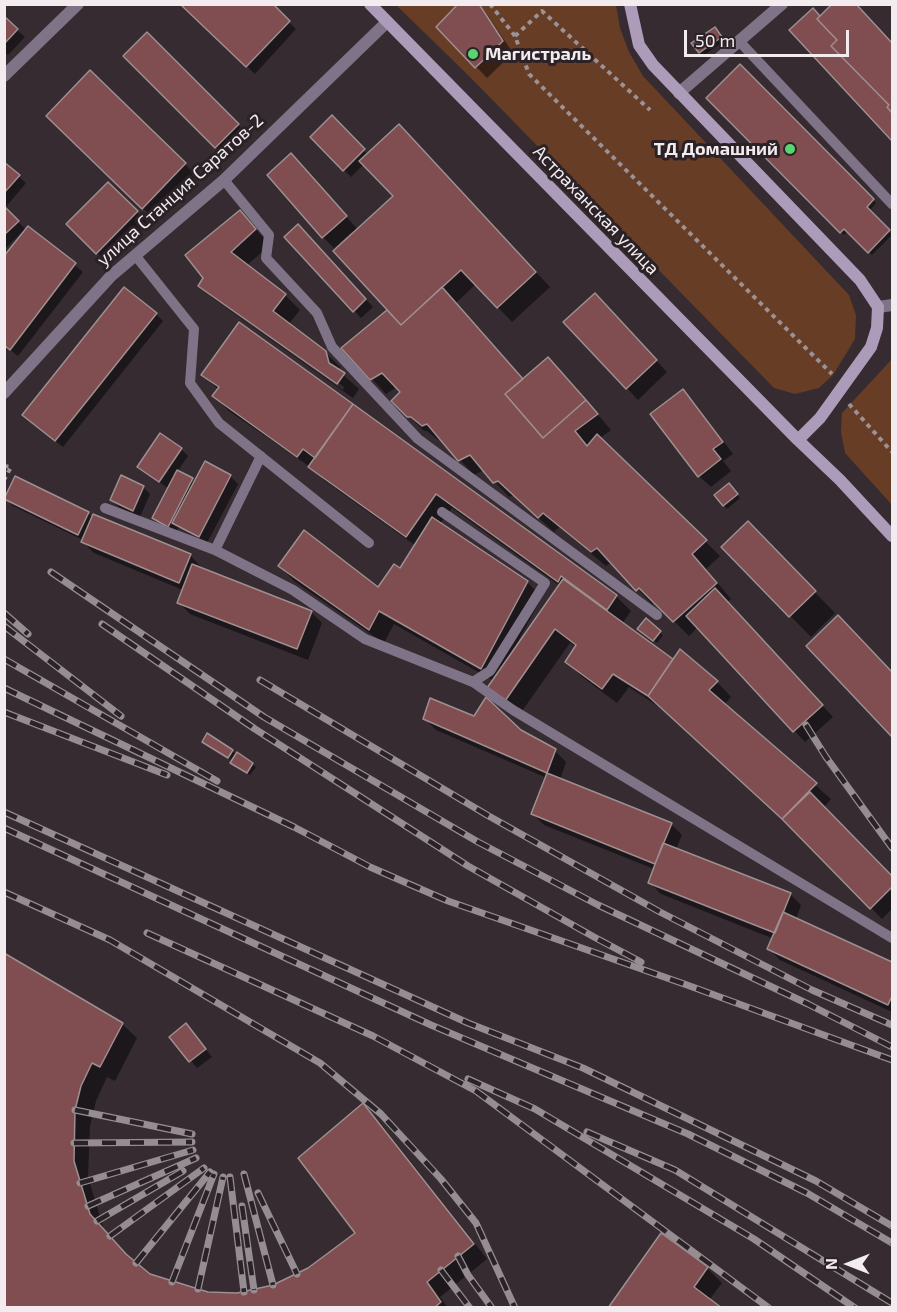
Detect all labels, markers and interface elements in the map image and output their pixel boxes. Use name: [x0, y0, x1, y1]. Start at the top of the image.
scale bar: [687, 18, 852, 56]
text: 50 m: [695, 29, 735, 51]
place label: Магистраль: [485, 43, 591, 65]
marker: Магистраль: [466, 47, 480, 61]
street label: улица Станция Саратов-2: [92, 110, 268, 270]
place label: ТД Домашний: [654, 138, 778, 160]
street label: Астраханская улица: [529, 141, 663, 279]
marker: ТД Домашний: [783, 142, 797, 156]
north arrow: [819, 1234, 879, 1294]
text: N: [821, 1258, 840, 1270]

